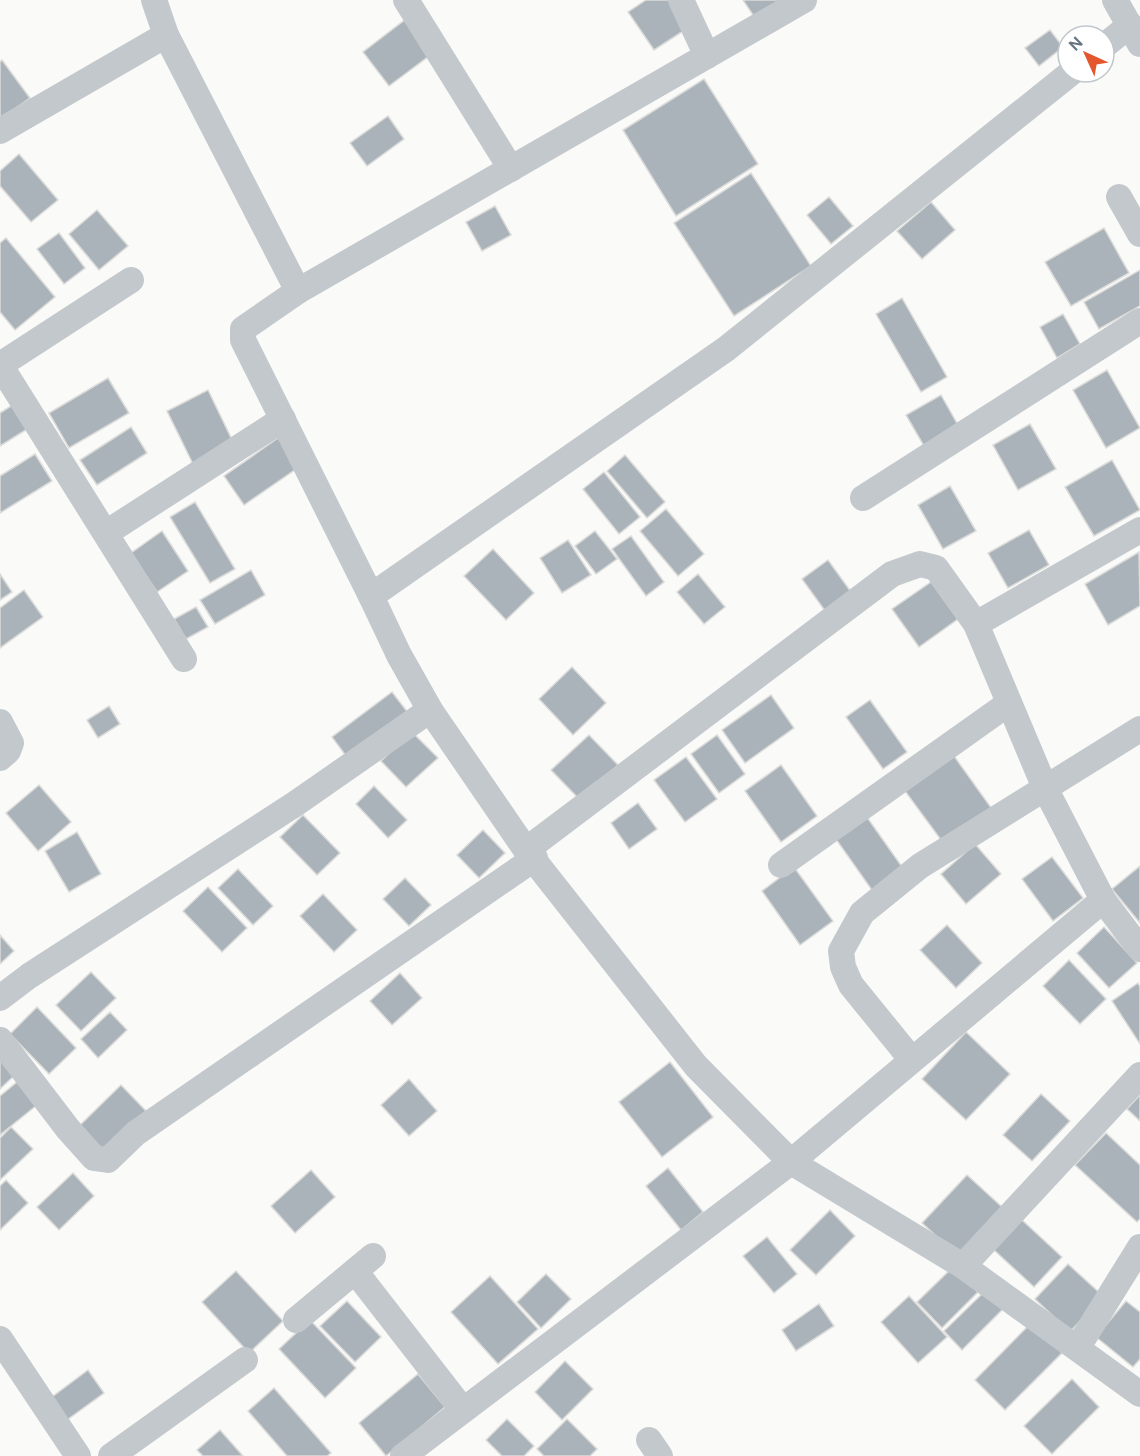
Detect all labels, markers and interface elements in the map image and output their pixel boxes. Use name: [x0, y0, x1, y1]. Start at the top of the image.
north arrow: [1056, 24, 1116, 84]
text: N: [1064, 32, 1087, 55]

